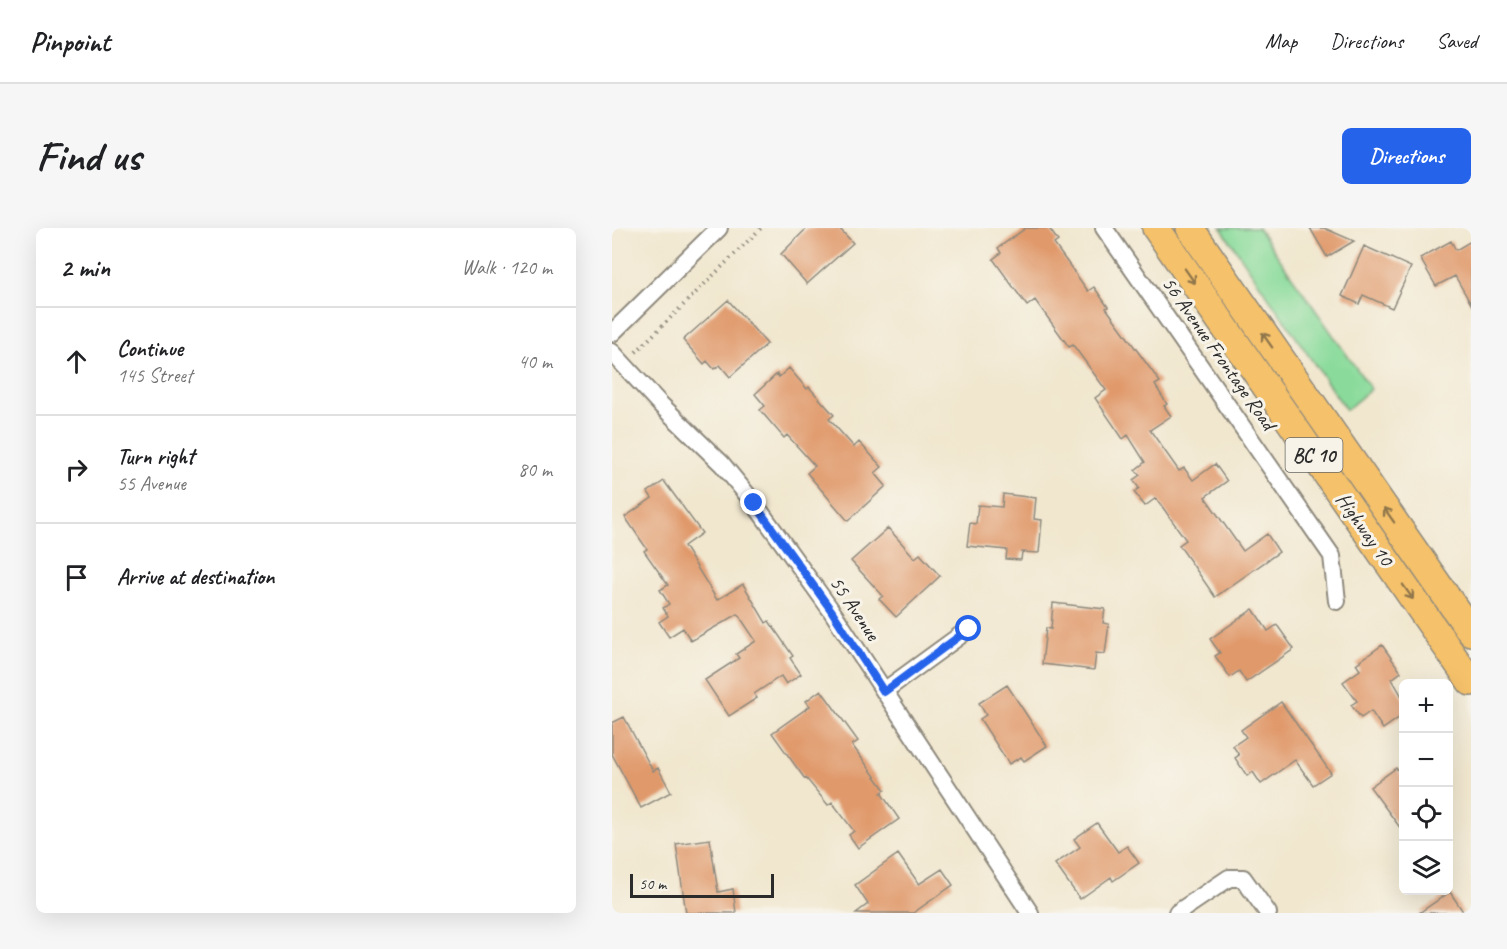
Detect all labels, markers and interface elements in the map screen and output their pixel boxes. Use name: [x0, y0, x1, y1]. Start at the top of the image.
text: Pinpoint: [30, 24, 110, 59]
text: Map: [1265, 28, 1297, 54]
text: Directions: [1330, 28, 1403, 54]
text: Saved: [1436, 28, 1477, 54]
button: Directions: [1342, 128, 1471, 184]
text: Find us: [36, 130, 141, 183]
text: 2 min: [60, 251, 110, 284]
text: Walk · 120 m: [462, 255, 552, 280]
one-way arrow: [1184, 267, 1196, 284]
street label: 56 Avenue Frontage Road: [1156, 271, 1284, 438]
one-way arrow: [1261, 332, 1273, 348]
text: Continue: [117, 335, 183, 363]
icon: ahead: [60, 345, 93, 378]
text: 40 m: [518, 349, 552, 374]
text: 145 Street: [117, 363, 192, 388]
road number: BC 10: [1286, 438, 1342, 472]
text: Turn right: [117, 443, 194, 471]
icon: right: [60, 453, 93, 486]
text: 80 m: [518, 457, 552, 482]
text: 55 Avenue: [117, 471, 186, 496]
street label: Highway 10: [1330, 487, 1400, 572]
route end: [740, 489, 766, 515]
one-way arrow: [1383, 507, 1395, 524]
icon: arrive: [60, 561, 93, 594]
text: Arrive at destination: [117, 563, 274, 591]
street label: 55 Avenue: [824, 571, 887, 646]
one-way arrow: [1402, 583, 1414, 599]
route start: [955, 615, 981, 641]
map controls: [1399, 679, 1453, 895]
button: +: [1399, 679, 1453, 733]
button: −: [1399, 733, 1453, 787]
button: locate: [1399, 787, 1453, 841]
button: layers: [1399, 841, 1453, 895]
scale bar: [630, 871, 774, 898]
text: 50 m: [639, 874, 666, 894]

